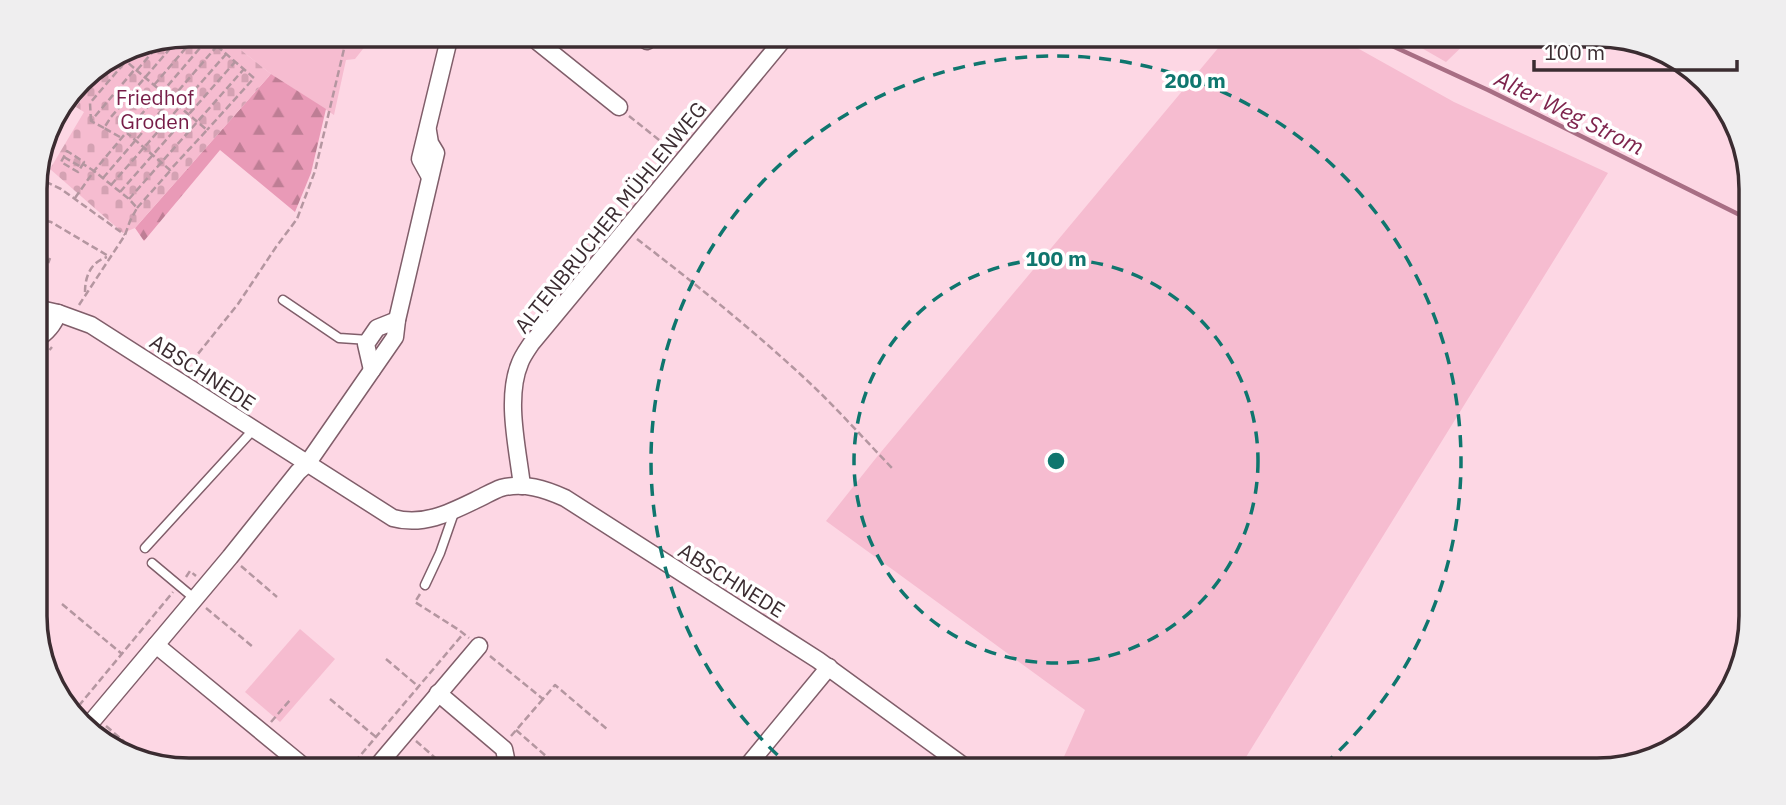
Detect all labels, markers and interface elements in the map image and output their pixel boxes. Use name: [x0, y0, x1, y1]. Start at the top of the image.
scale bar: [1534, 28, 1737, 72]
text: 100 m: [1544, 38, 1605, 66]
water label: Alter Weg Strom: [1489, 62, 1650, 161]
text: 200 m: [1164, 66, 1226, 94]
park label: Friedhof Groden: [116, 83, 194, 135]
street label: ALTENBRUCHER MÜHLENWEG: [508, 95, 712, 339]
text: 100 m: [1025, 244, 1087, 272]
street label: ABSCHNEDE: [145, 327, 261, 417]
centre of rings: [1044, 449, 1068, 473]
street label: ABSCHNEDE: [673, 536, 791, 624]

